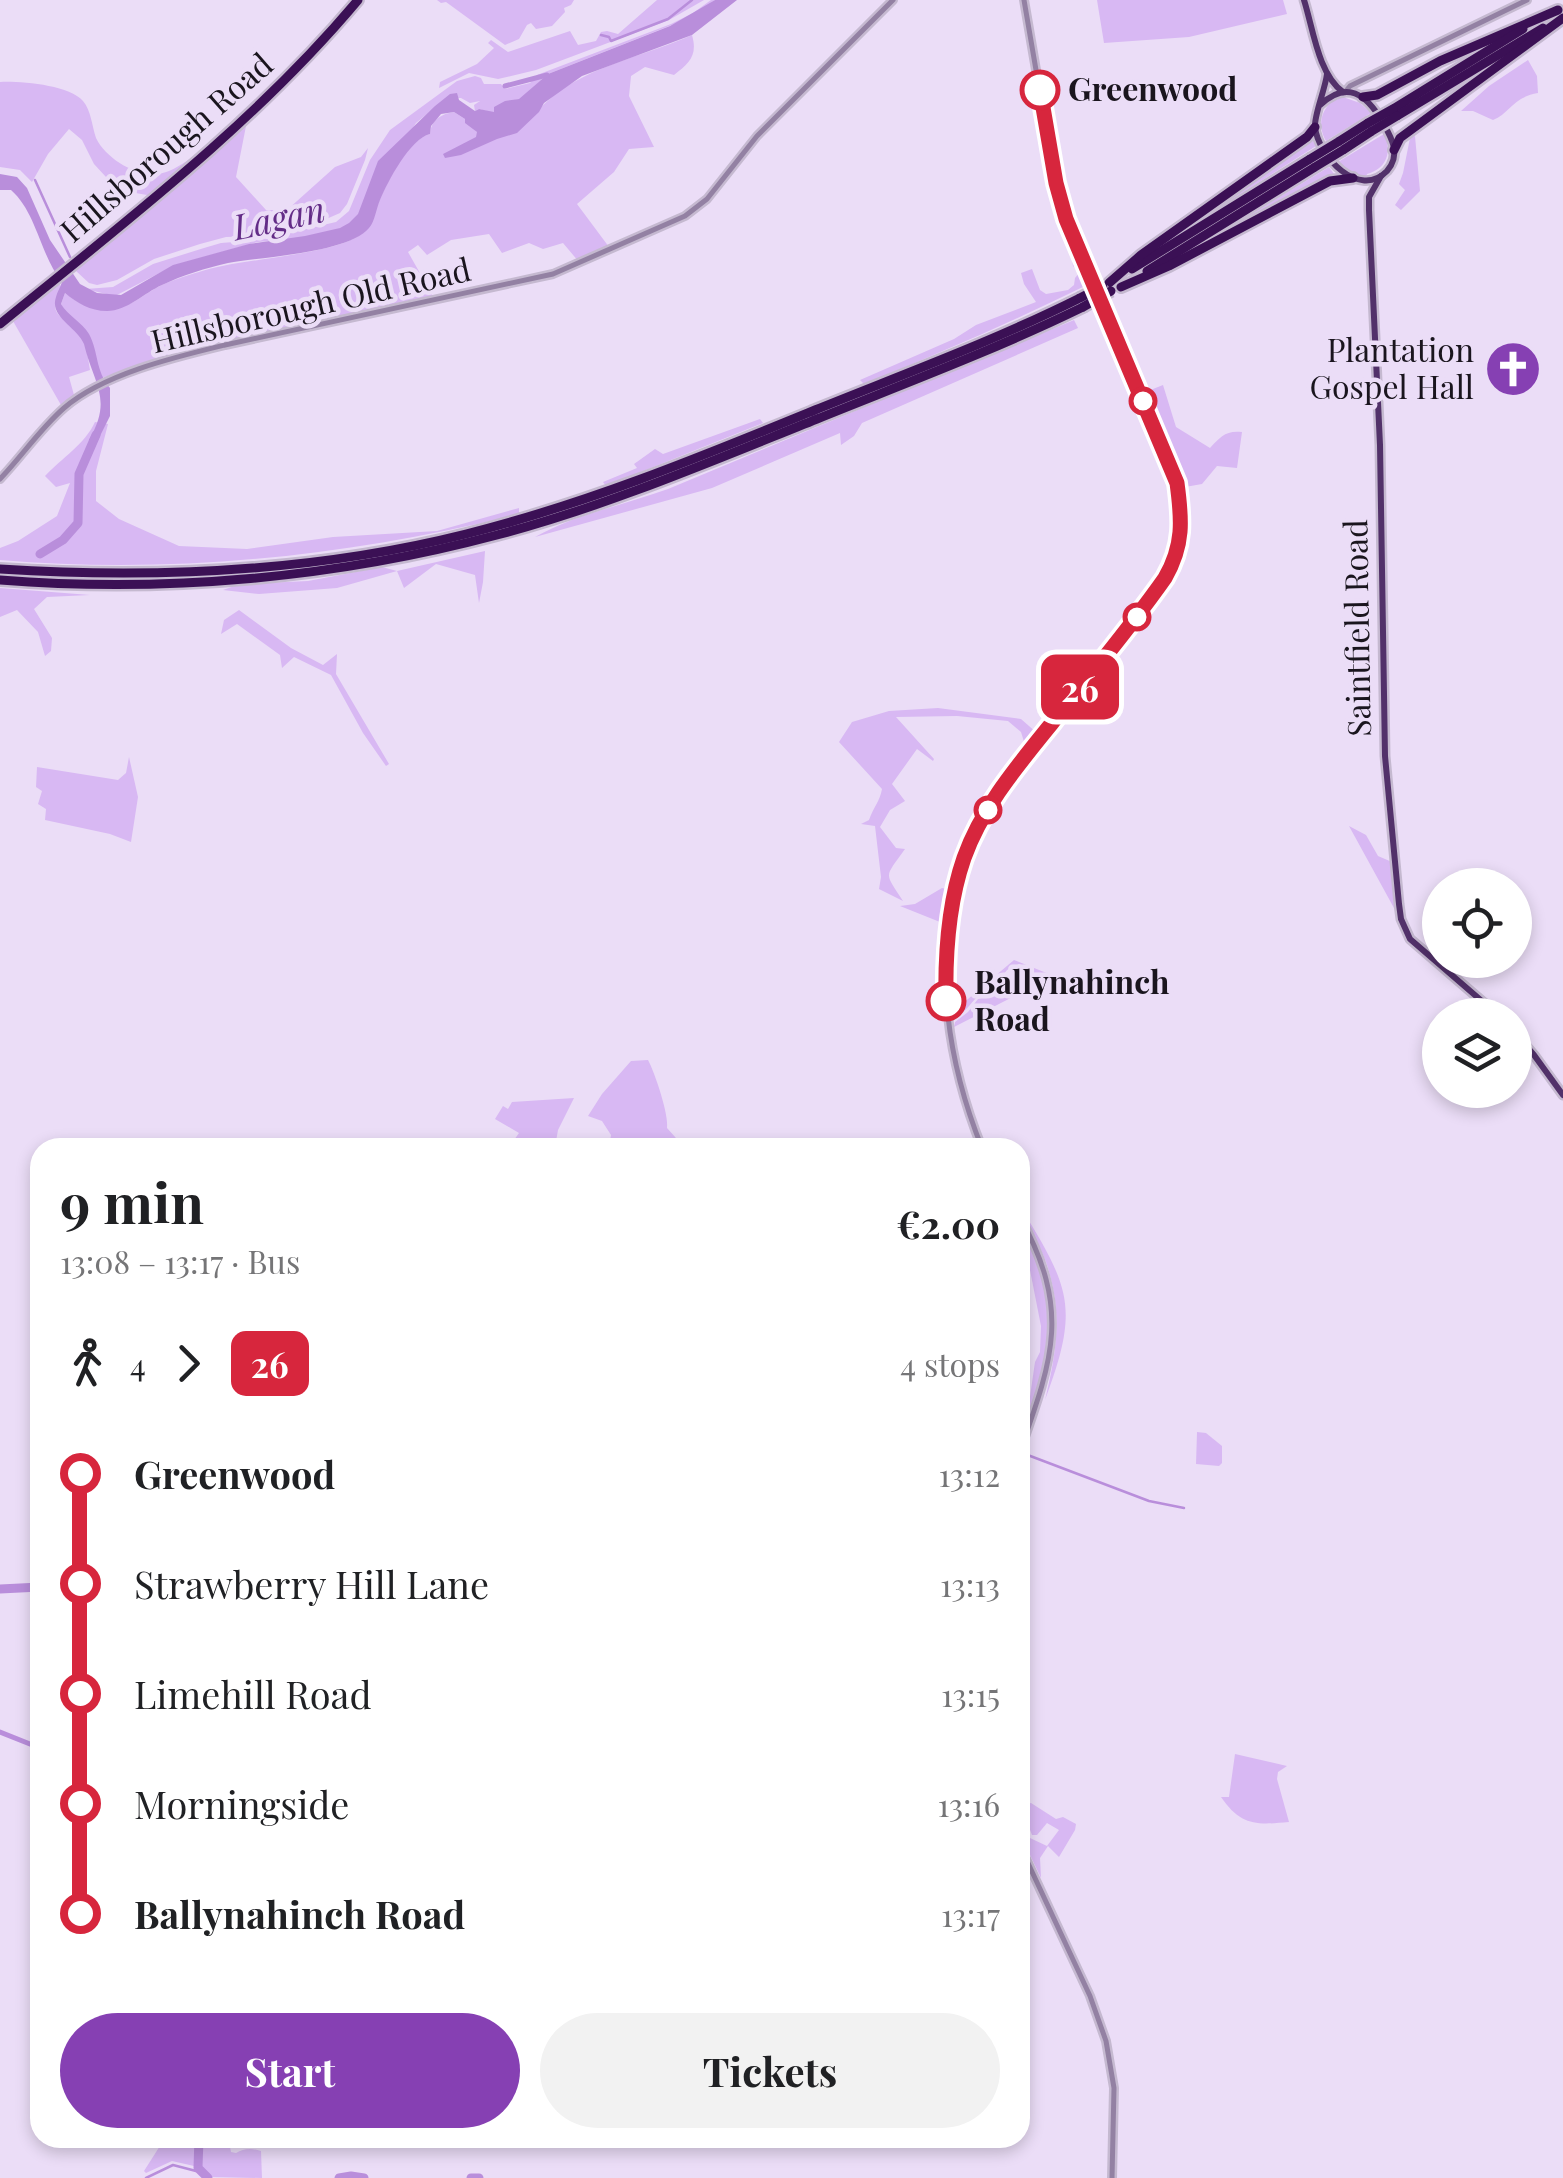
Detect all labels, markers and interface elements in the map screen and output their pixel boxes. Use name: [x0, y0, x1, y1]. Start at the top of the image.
street label: Hillsborough Road: [50, 42, 281, 250]
place label: Greenwood: [1068, 66, 1237, 109]
marker: Greenwood: [1021, 71, 1059, 109]
water label: Lagan: [226, 184, 329, 250]
street label: Hillsborough Old Road: [146, 246, 474, 361]
place label: Plantation Gospel Hall: [1309, 327, 1474, 407]
church icon: Plantation Gospel Hall: [1483, 339, 1543, 399]
unlabelled marker: [1130, 388, 1156, 414]
street label: Saintfield Road: [1332, 519, 1379, 737]
unlabelled marker: [1124, 604, 1150, 630]
line badge: 26: [1035, 654, 1125, 720]
text: 26: [1061, 664, 1099, 711]
unlabelled marker: [975, 797, 1001, 823]
map controls: [1422, 868, 1532, 1108]
button: locate: [1422, 868, 1532, 978]
place label: Ballynahinch Road: [974, 959, 1170, 1039]
marker: Ballynahinch Road: [927, 982, 965, 1020]
button: layers: [1422, 998, 1532, 1108]
text: 9 min: [60, 1164, 204, 1238]
text: €2.00: [897, 1198, 1000, 1249]
text: 13:08 – 13:17 · Bus: [60, 1239, 300, 1282]
icon: walk: [60, 1336, 115, 1391]
icon: forward: [161, 1336, 216, 1391]
text: 26: [251, 1340, 289, 1387]
text: 4: [130, 1342, 146, 1385]
text: 4 stops: [900, 1342, 1000, 1385]
text: Greenwood: [134, 1448, 335, 1499]
text: 13:12: [939, 1452, 1000, 1495]
text: Strawberry Hill Lane: [134, 1558, 489, 1609]
text: 13:13: [940, 1562, 1000, 1605]
text: Limehill Road: [134, 1668, 372, 1719]
text: 13:15: [941, 1672, 1000, 1715]
text: Morningside: [134, 1778, 350, 1829]
text: 13:16: [937, 1782, 1000, 1825]
text: Ballynahinch Road: [134, 1888, 465, 1939]
text: 13:17: [941, 1892, 1000, 1935]
button: Start: [60, 2013, 520, 2128]
button: Tickets: [540, 2013, 1000, 2128]

